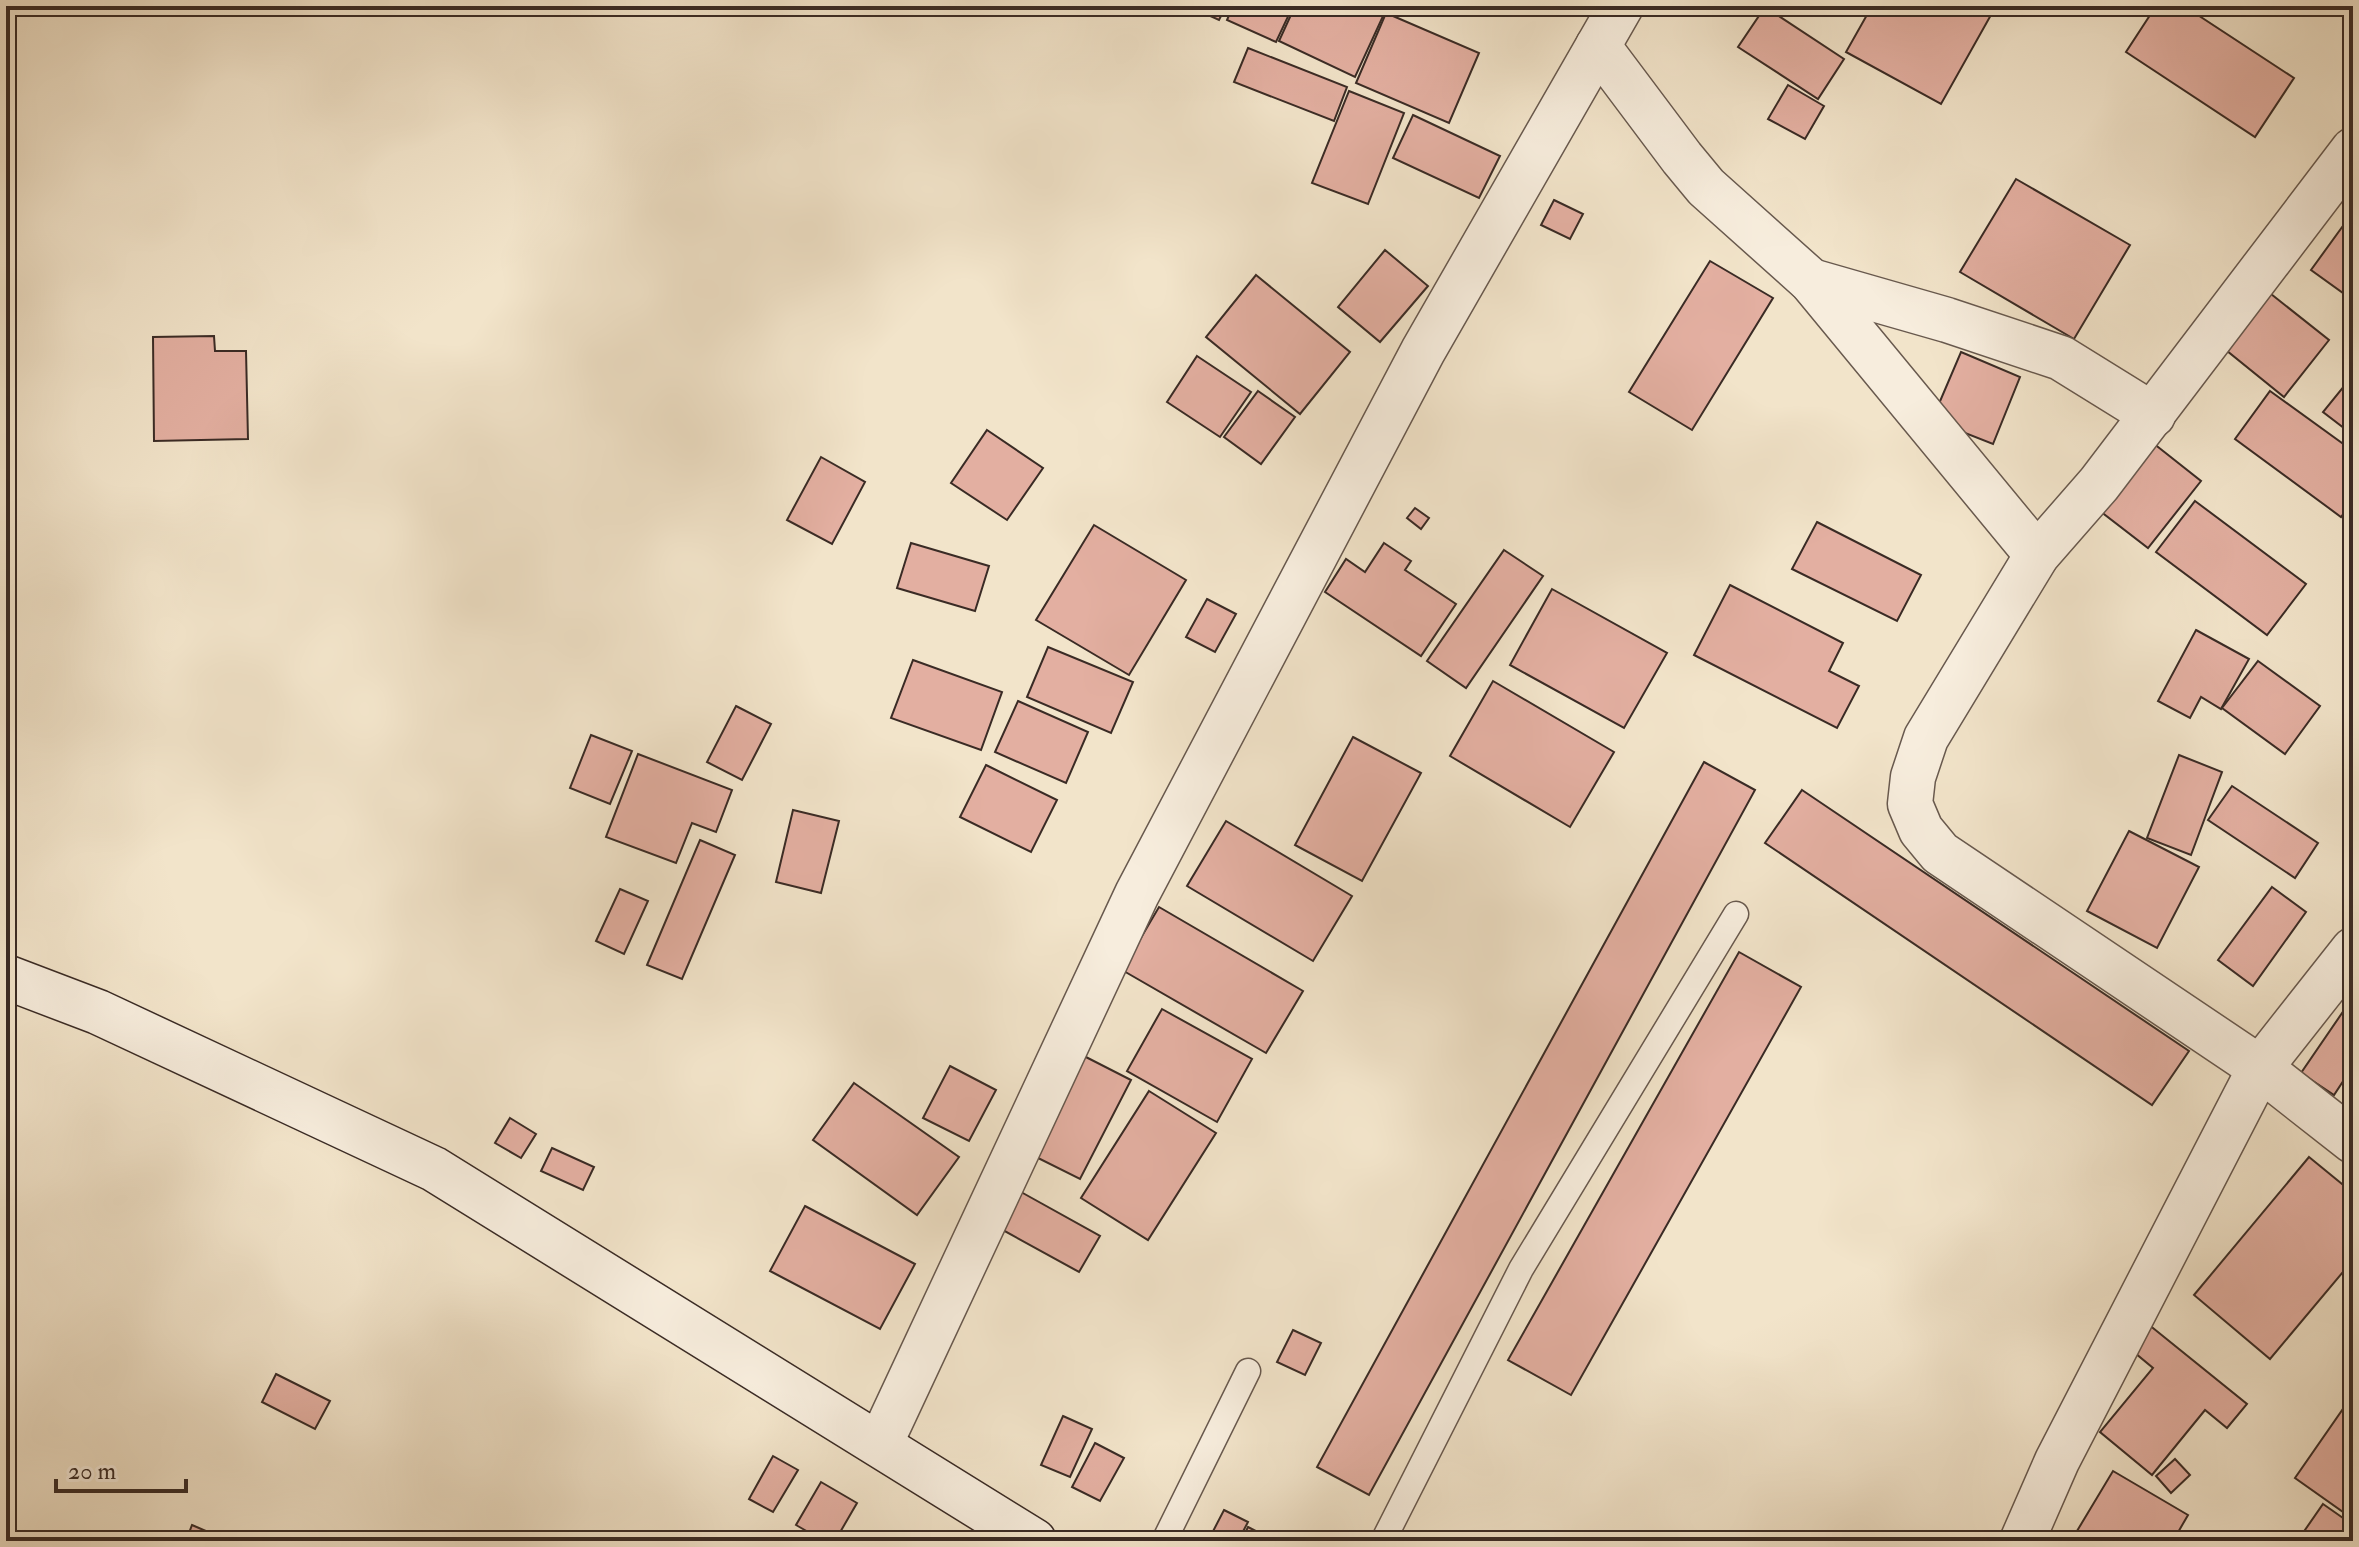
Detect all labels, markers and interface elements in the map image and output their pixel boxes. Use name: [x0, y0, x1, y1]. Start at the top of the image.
scale bar: [56, 1443, 186, 1493]
text: 20 m: [68, 1456, 117, 1487]

